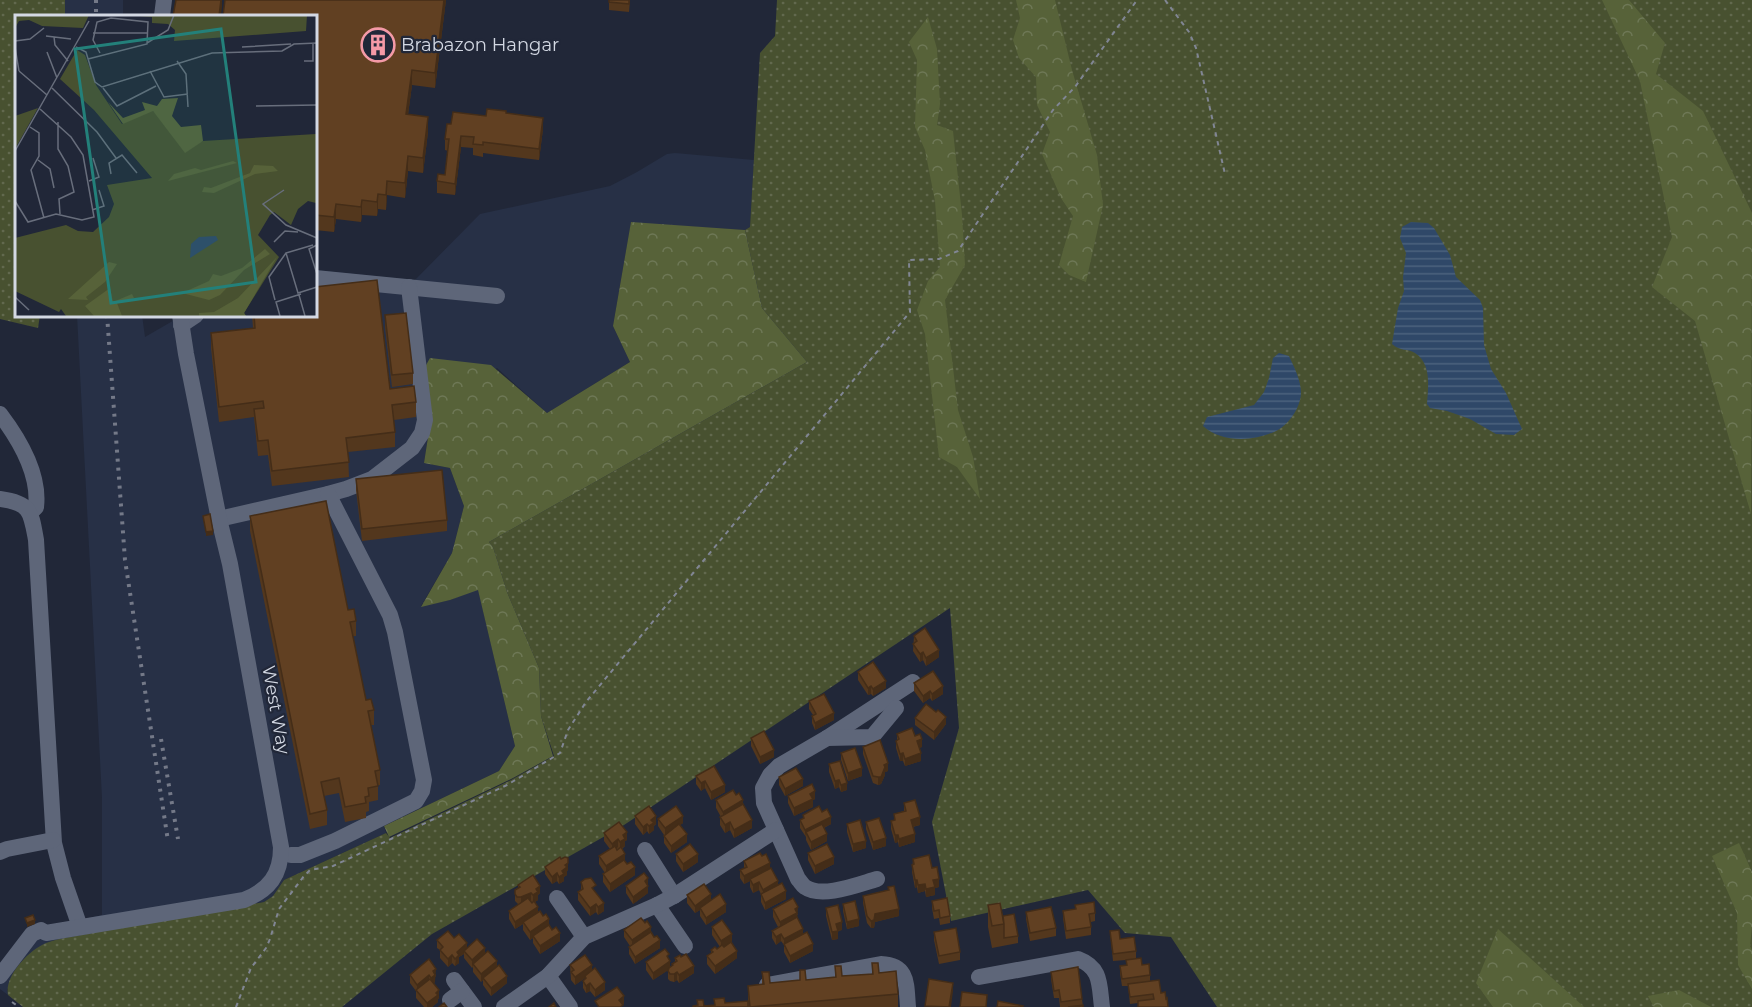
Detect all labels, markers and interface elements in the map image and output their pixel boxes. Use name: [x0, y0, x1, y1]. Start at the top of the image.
inset map: [15, 15, 316, 316]
building icon: Brabazon Hangar: [360, 27, 396, 63]
place label: Brabazon Hangar: [401, 34, 559, 56]
street label: West Way: [257, 664, 295, 756]

